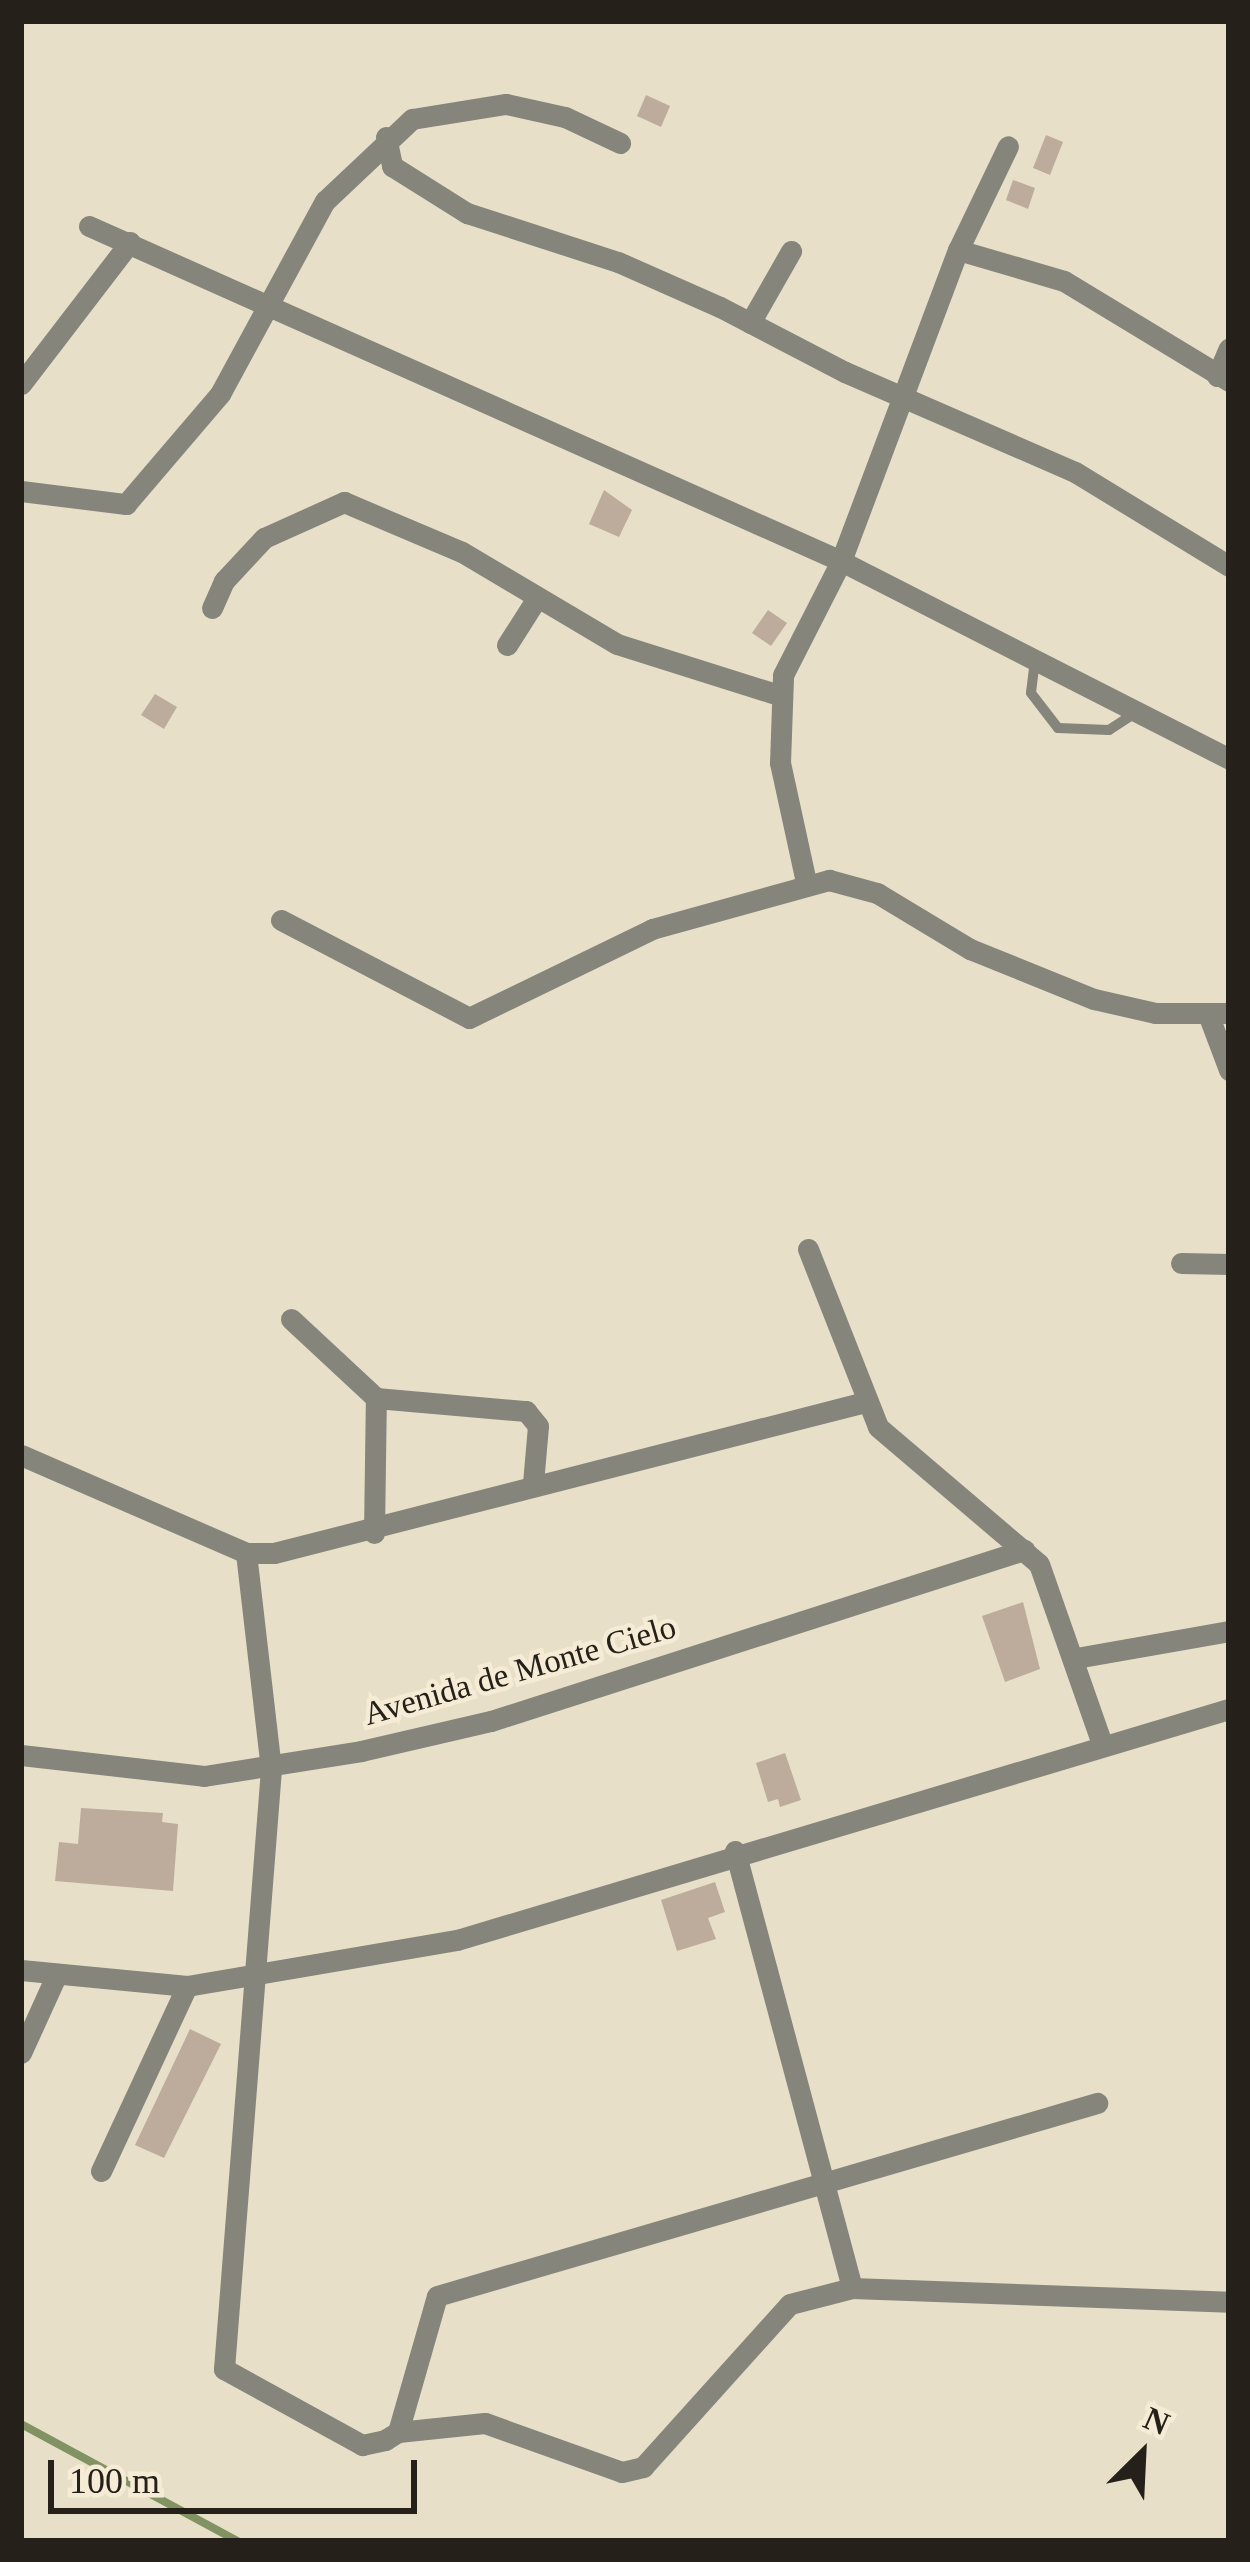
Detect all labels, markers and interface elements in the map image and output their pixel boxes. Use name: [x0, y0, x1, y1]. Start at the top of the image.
street label: Avenida de Monte Cielo: [359, 1607, 681, 1735]
north arrow: [1082, 2394, 1202, 2514]
text: N: [1138, 2400, 1175, 2442]
scale bar: [54, 2436, 423, 2510]
text: 100 m: [69, 2461, 160, 2501]

